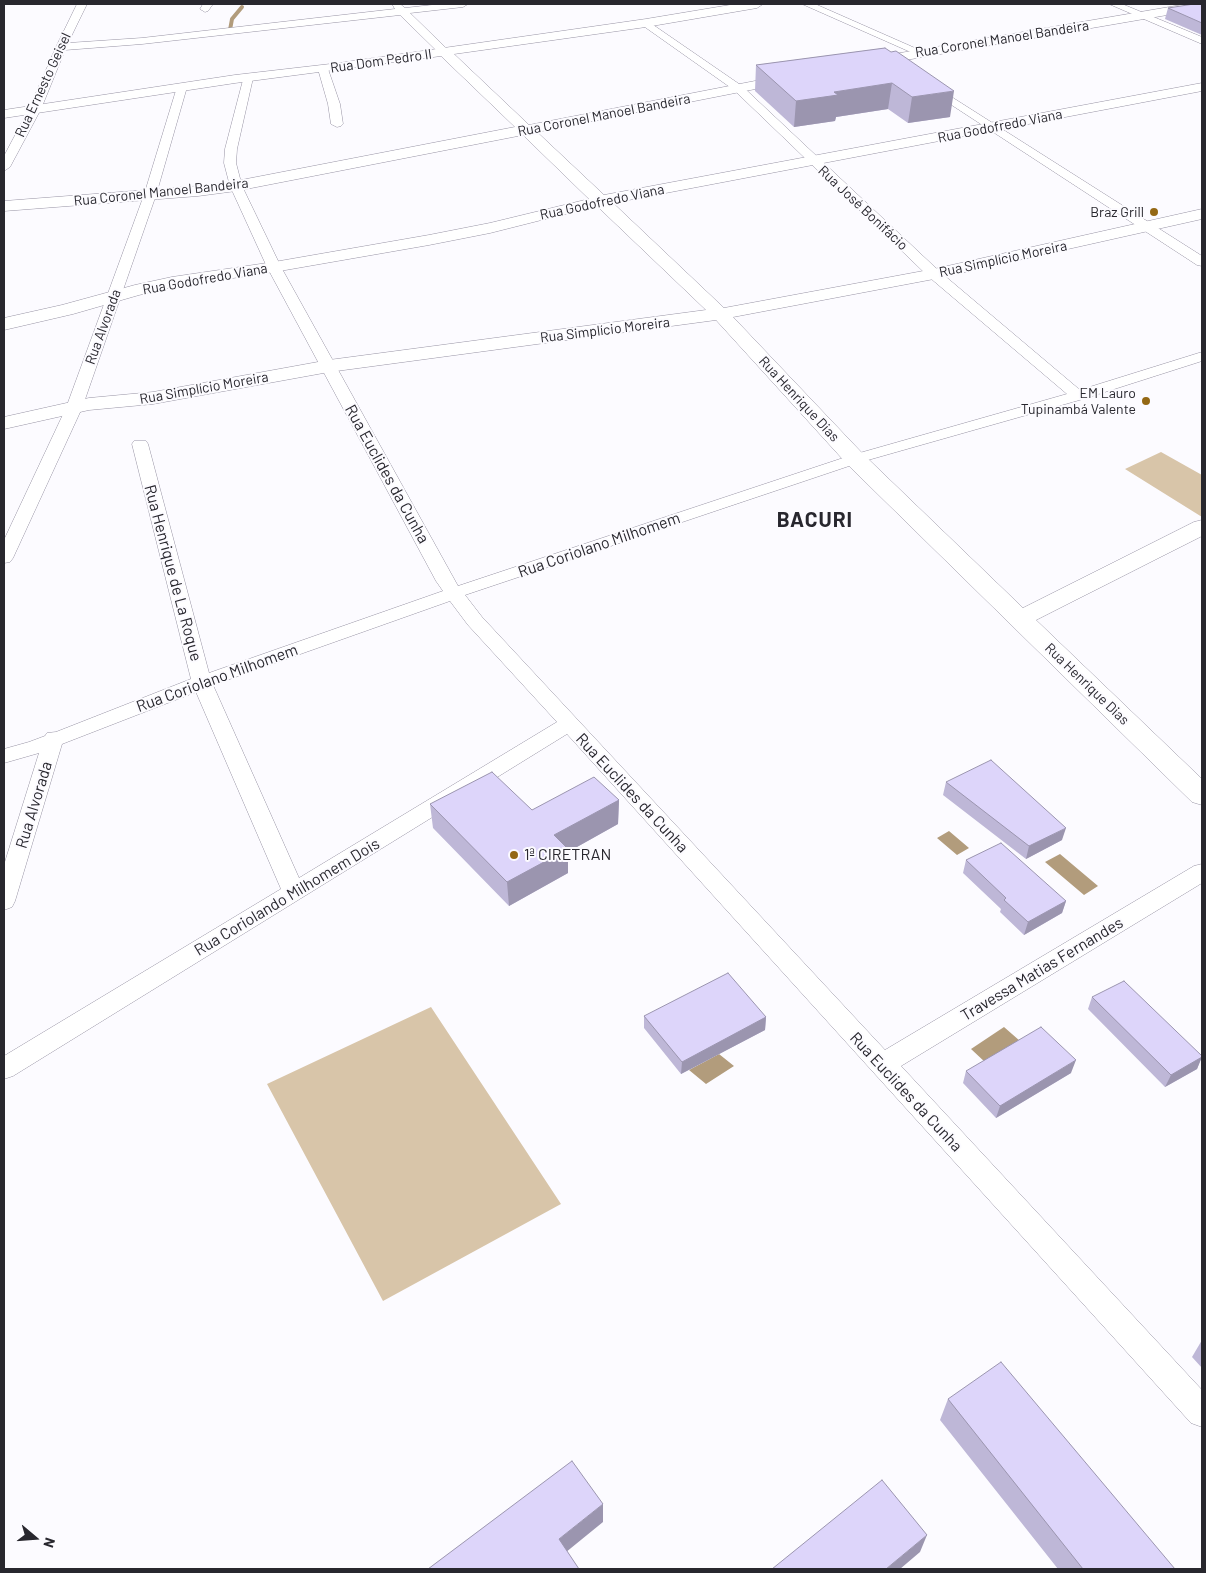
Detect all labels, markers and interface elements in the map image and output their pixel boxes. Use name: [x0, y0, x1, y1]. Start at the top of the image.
street label: Rua Coronel Manoel Bandeira: [914, 17, 1090, 61]
street label: Rua Ernesto Geisel: [11, 30, 75, 140]
street label: Rua Dom Pedro II: [329, 46, 433, 76]
street label: Rua Coronel Manoel Bandeira: [516, 90, 692, 140]
street label: Rua Godofredo Viana: [936, 106, 1064, 146]
street label: Rua José Bonifácio: [815, 162, 911, 254]
street label: Rua Coronel Manoel Bandeira: [73, 174, 249, 210]
street label: Rua Godofredo Viana: [538, 181, 666, 223]
place label: Braz Grill: [1090, 204, 1144, 220]
marker: Braz Grill: [1148, 206, 1160, 218]
street label: Rua Simplício Moreira: [937, 237, 1069, 281]
street label: Rua Godofredo Viana: [141, 260, 269, 298]
street label: Rua Alvorada: [82, 287, 124, 367]
street label: Rua Simplício Moreira: [539, 314, 671, 346]
street label: Rua Henrique Dias: [755, 353, 843, 445]
street label: Rua Simplício Moreira: [138, 368, 270, 408]
place label: EM Lauro Tupinambá Valente: [1021, 385, 1136, 418]
marker: EM Lauro Tupinambá Valente: [1140, 395, 1152, 407]
street label: Rua Euclides da Cunha: [341, 401, 433, 547]
street label: Rua Henrique de La Roque: [140, 483, 206, 663]
district label: BACURI: [776, 507, 854, 533]
street label: Rua Coriolano Milhomem: [515, 508, 683, 582]
street label: Rua Coriolano Milhomem: [134, 640, 300, 716]
street label: Rua Henrique Dias: [1041, 640, 1133, 728]
street label: Rua Euclides da Cunha: [572, 729, 692, 857]
street label: Rua Alvorada: [12, 759, 56, 851]
street label: Rua Coriolando Milhomem Dois: [191, 834, 383, 960]
place label: 1ª CIRETRAN: [524, 845, 611, 865]
marker: 1ª CIRETRAN: [508, 849, 520, 861]
street label: Travessa Matias Fernandes: [957, 913, 1127, 1025]
street label: Rua Euclides da Cunha: [846, 1028, 966, 1156]
north arrow: [10, 1513, 60, 1563]
text: N: [40, 1536, 59, 1550]

